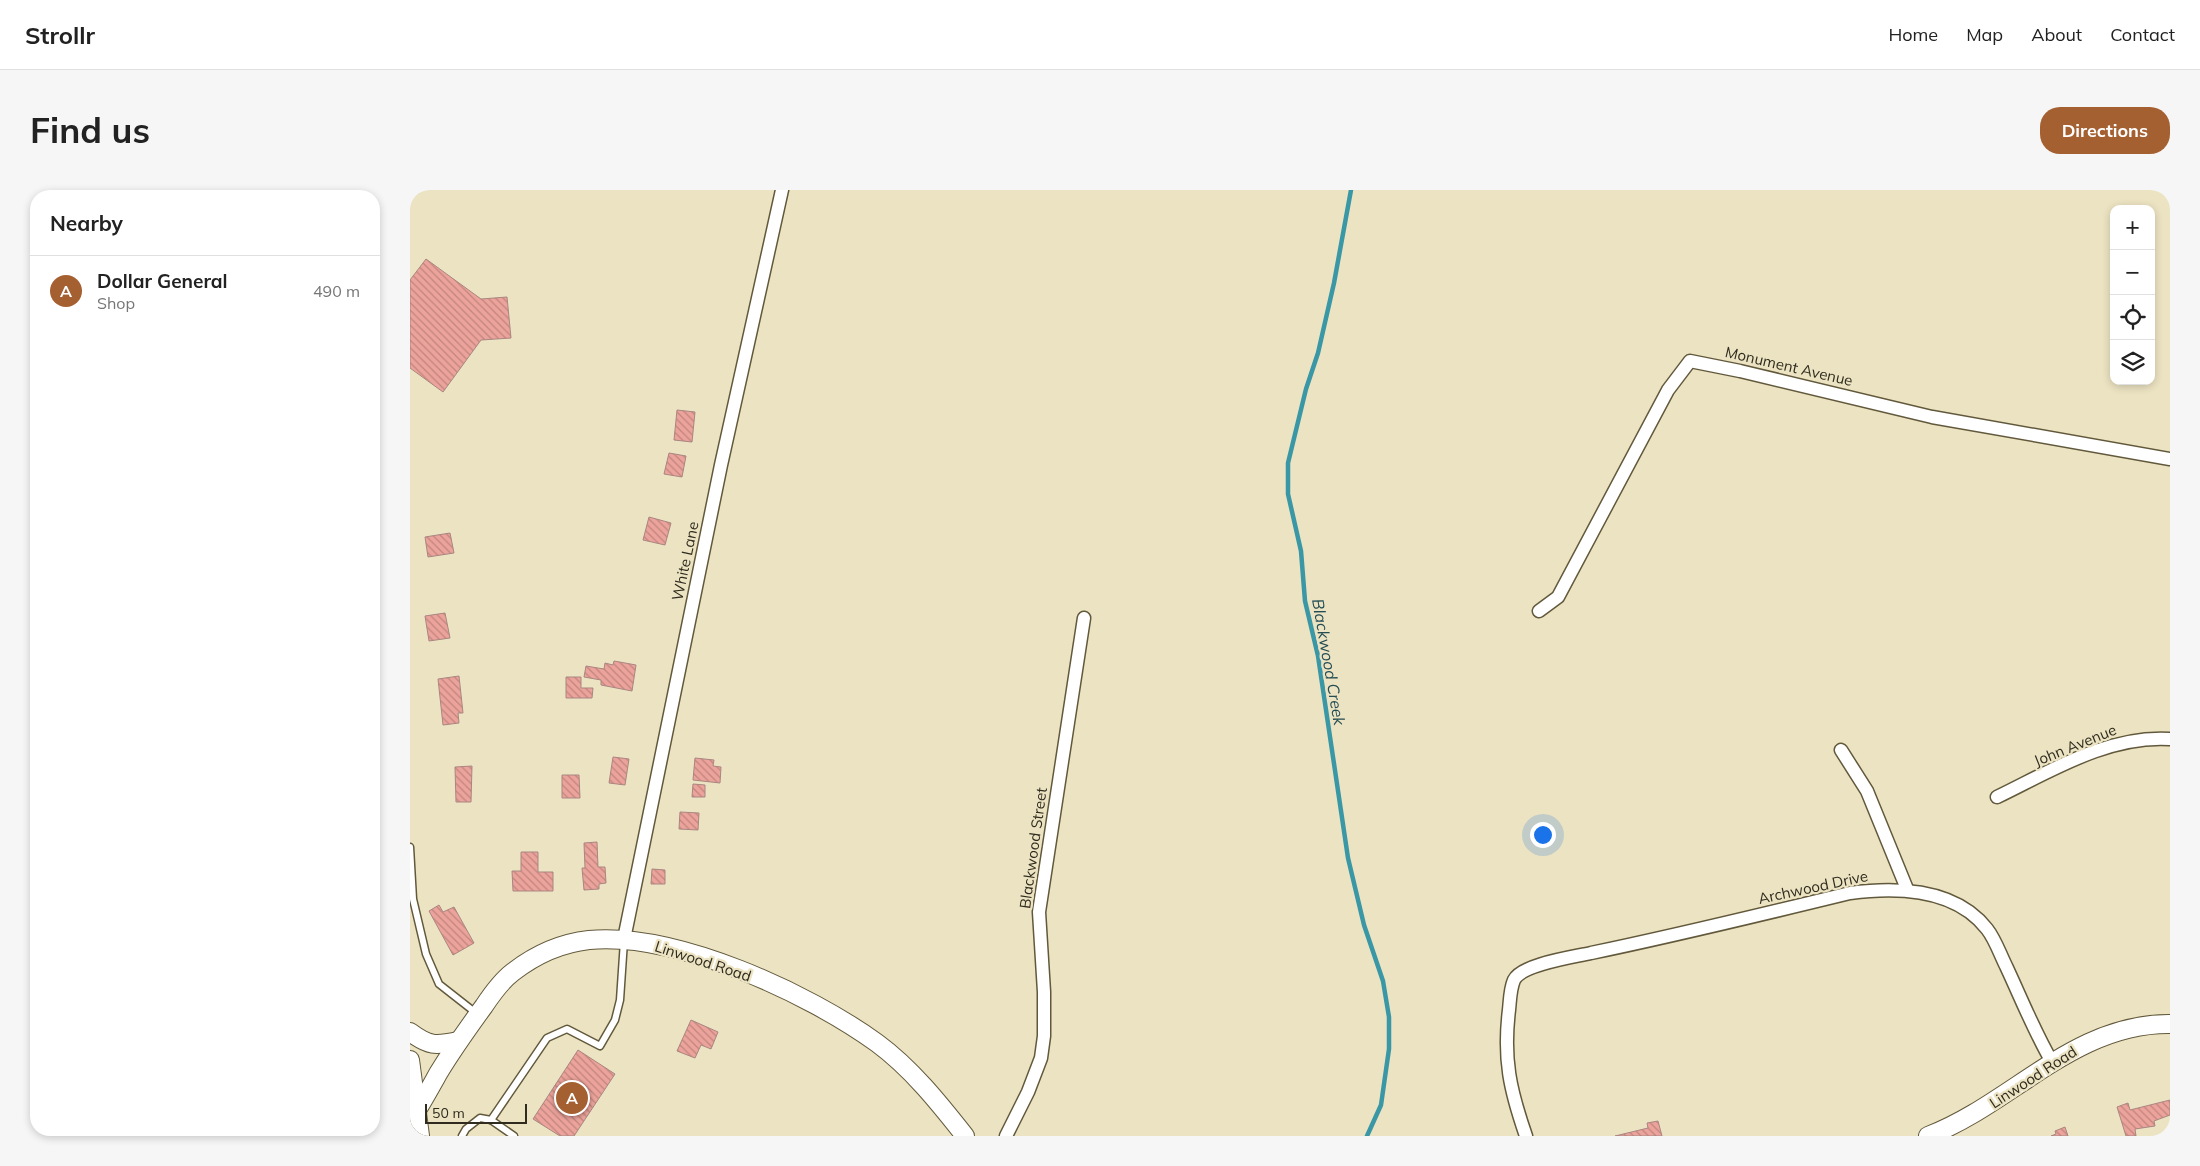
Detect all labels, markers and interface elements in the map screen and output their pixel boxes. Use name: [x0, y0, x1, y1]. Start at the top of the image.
text: Strollr: [25, 20, 95, 50]
text: Home: [1888, 23, 1938, 46]
text: Map: [1966, 23, 2003, 46]
text: About: [2031, 23, 2082, 46]
text: Contact: [2110, 23, 2175, 46]
button: Directions: [2040, 107, 2170, 154]
text: Find us: [30, 108, 150, 152]
map controls: [2110, 205, 2155, 385]
button: +: [2110, 205, 2155, 250]
text: Nearby: [50, 210, 123, 236]
button: −: [2110, 250, 2155, 295]
text: Dollar General: [97, 269, 228, 293]
text: A: [60, 281, 72, 301]
text: 490 m: [313, 281, 360, 301]
text: Shop: [97, 293, 135, 313]
button: locate: [2110, 295, 2155, 340]
button: layers: [2110, 340, 2155, 385]
street label: Monument Avenue: [1723, 342, 1855, 390]
street label: White Lane: [667, 520, 703, 602]
water label: Blackwood Creek: [1308, 597, 1350, 728]
street label: John Avenue: [2031, 720, 2119, 770]
street label: Blackwood Street: [1015, 786, 1051, 910]
your location: [1530, 822, 1556, 848]
street label: Archwood Drive: [1756, 866, 1870, 908]
street label: Linwood Road: [652, 936, 754, 986]
street label: Linwood Road: [1986, 1042, 2080, 1112]
pin: A: [556, 1079, 588, 1117]
scale bar: [425, 1101, 528, 1124]
text: 50 m: [432, 1104, 465, 1122]

